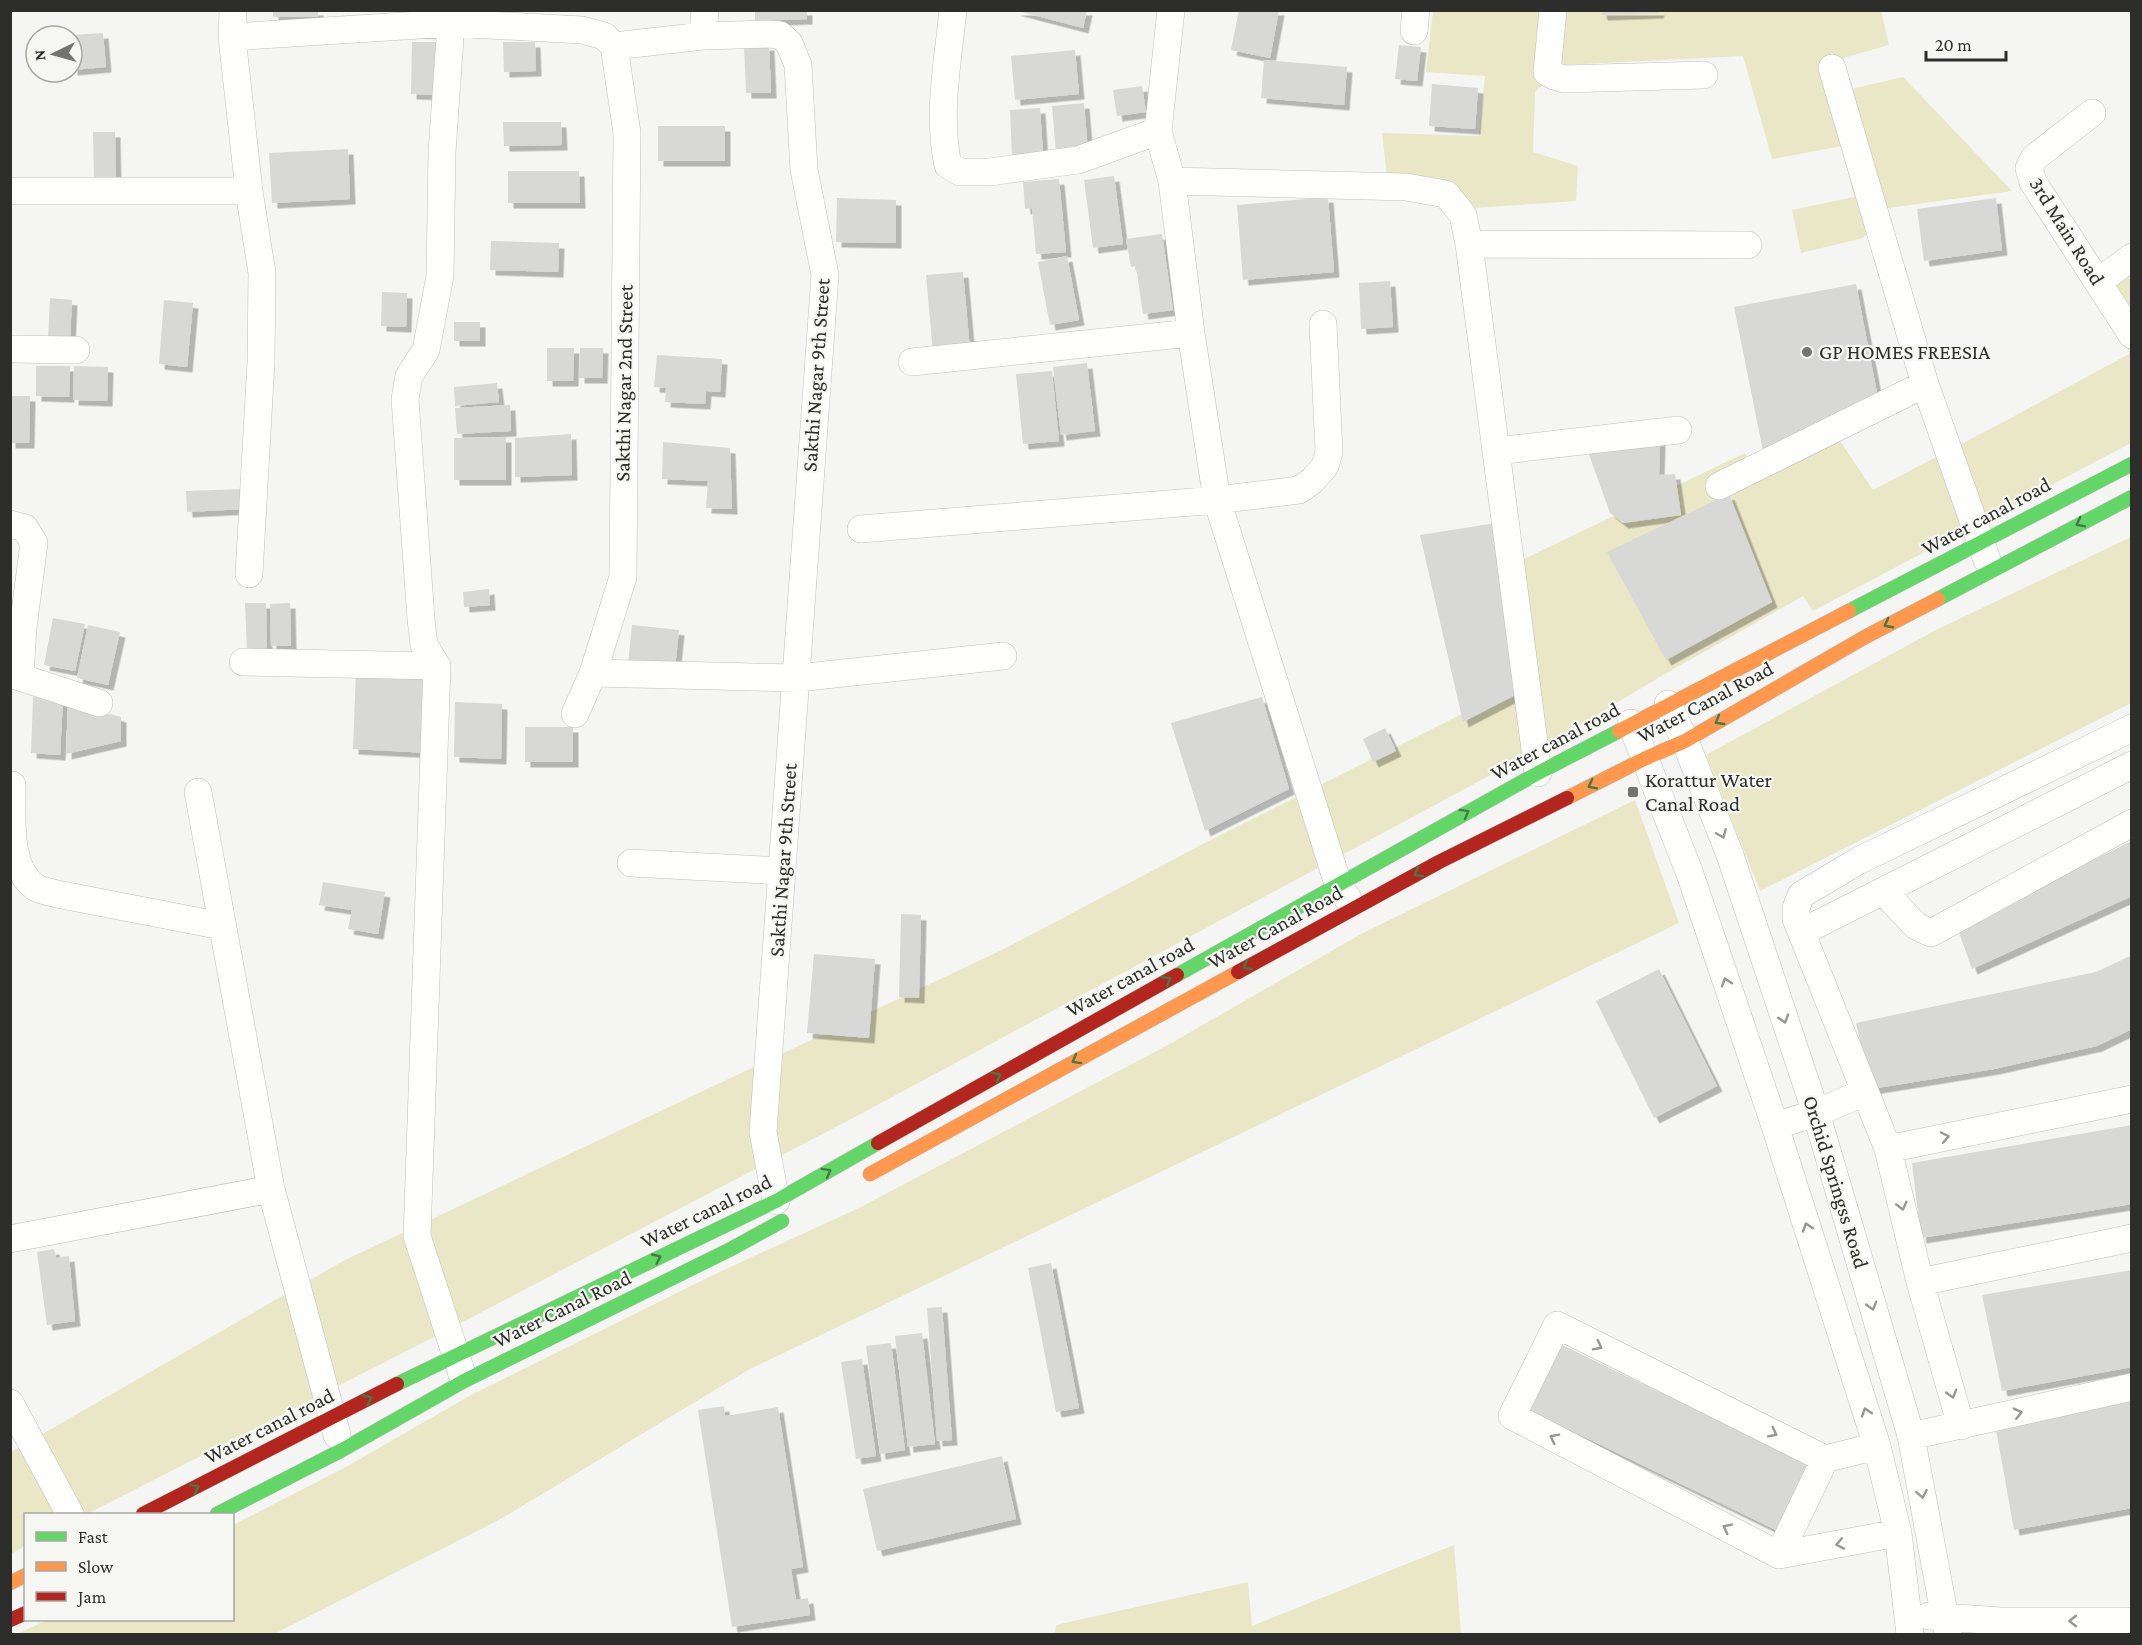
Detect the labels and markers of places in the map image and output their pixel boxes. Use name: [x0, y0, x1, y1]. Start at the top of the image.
place label: GP HOMES FREESIA: [1819, 340, 1990, 364]
marker: GP HOMES FREESIA: [1800, 345, 1814, 359]
place label: Korattur Water Canal Road: [1645, 768, 1773, 816]
marker: Korattur Water Canal Road: [1626, 785, 1640, 799]

